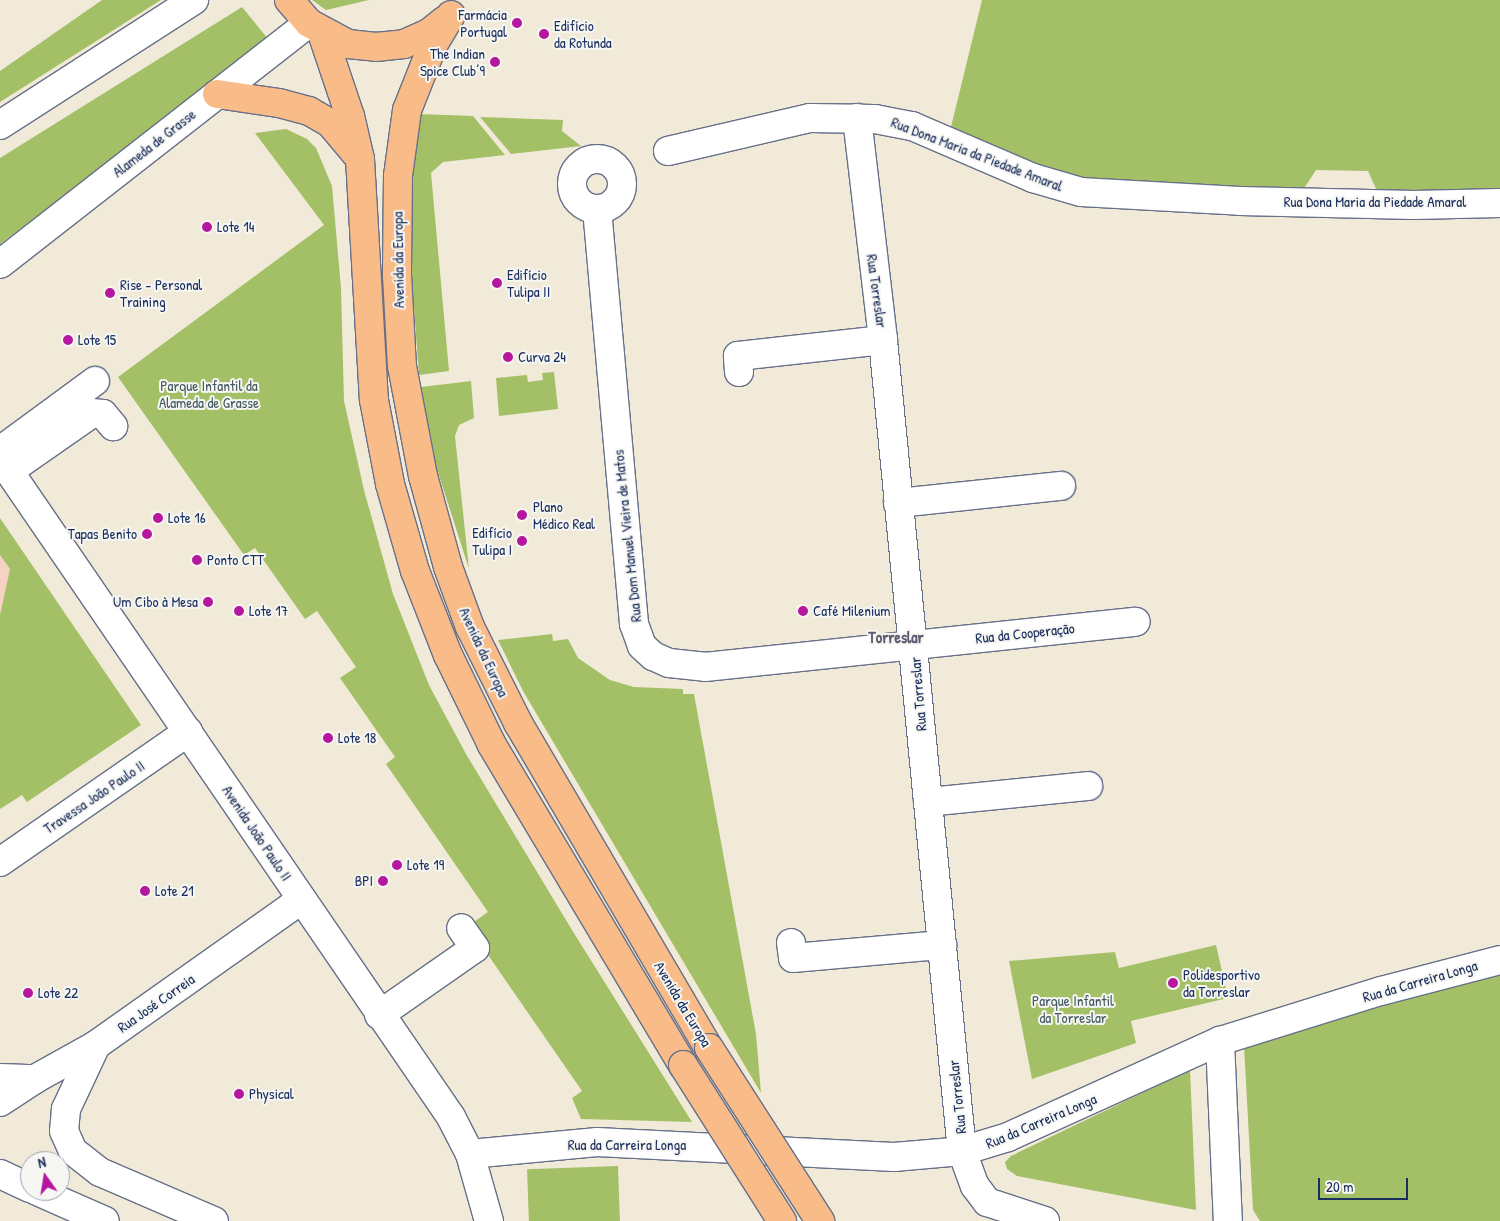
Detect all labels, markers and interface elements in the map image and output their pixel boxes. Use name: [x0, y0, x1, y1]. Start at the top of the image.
place label: Farmácia Portugal: [459, 5, 507, 40]
place label: Edifício da Rotunda: [554, 16, 612, 51]
marker: Farmácia Portugal: [511, 17, 523, 29]
marker: Edifício da Rotunda: [538, 28, 550, 40]
place label: The Indian Spice Club’9: [420, 44, 485, 79]
marker: The Indian Spice Club’9: [489, 56, 501, 68]
street label: Alameda de Grasse: [109, 105, 199, 181]
street label: Rua Dona Maria da Piedade Amaral: [889, 113, 1065, 195]
street label: Rua Dona Maria da Piedade Amaral: [1284, 193, 1466, 211]
street label: Avenida da Europa: [388, 212, 408, 308]
place label: Lote 14: [217, 218, 254, 236]
marker: Lote 14: [201, 221, 213, 233]
street label: Rua Torreslar: [863, 253, 891, 329]
place label: Edifício Tulipa II: [507, 265, 550, 300]
place label: Rise - Personal Training: [120, 275, 202, 310]
marker: Edifício Tulipa II: [491, 277, 503, 289]
marker: Rise - Personal Training: [104, 287, 116, 299]
place label: Lote 15: [78, 331, 116, 349]
marker: Lote 15: [62, 334, 74, 346]
place label: Curva 24: [518, 348, 566, 366]
marker: Curva 24: [502, 351, 514, 363]
park label: Parque Infantil da Alameda de Grasse: [159, 376, 259, 411]
street label: Rua Dom Manuel Vieira de Matos: [609, 449, 645, 623]
place label: Plano Médico Real: [533, 497, 595, 532]
marker: Plano Médico Real: [515, 508, 529, 522]
place label: Lote 16: [168, 509, 206, 527]
marker: Lote 16: [152, 512, 164, 524]
place label: Edifício Tulipa I: [472, 523, 512, 558]
place label: Tapas Benito: [68, 525, 137, 543]
marker: Tapas Benito: [141, 528, 153, 540]
marker: Edifício Tulipa I: [516, 535, 528, 547]
place label: Ponto CTT: [207, 551, 264, 569]
marker: Ponto CTT: [191, 554, 203, 566]
place label: Um Cibo à Mesa: [113, 593, 198, 611]
marker: Um Cibo à Mesa: [202, 596, 214, 608]
place label: Lote 17: [249, 602, 288, 620]
place label: Café Milenium: [813, 602, 890, 620]
street label: Avenida da Europa: [455, 604, 513, 700]
marker: Lote 17: [233, 605, 245, 617]
marker: Café Milenium: [797, 605, 809, 617]
street label: Rua da Cooperação: [975, 619, 1075, 647]
district label: Torreslar: [868, 627, 924, 647]
street label: Rua Torreslar: [906, 656, 930, 732]
place label: Lote 18: [338, 729, 376, 747]
marker: Lote 18: [322, 732, 334, 744]
street label: Travessa João Paulo II: [40, 757, 148, 837]
street label: Avenida João Paulo II: [218, 782, 296, 884]
place label: Lote 19: [407, 856, 444, 874]
marker: Lote 19: [391, 859, 403, 871]
place label: BPI: [355, 872, 373, 890]
marker: BPI: [377, 875, 389, 887]
place label: Lote 21: [155, 882, 194, 900]
marker: Lote 21: [139, 885, 151, 897]
street label: Rua da Carreira Longa: [1361, 956, 1479, 1006]
street label: Avenida da Europa: [650, 958, 716, 1050]
place label: Polidesportivo da Torreslar: [1183, 965, 1260, 1000]
street label: Rua José Correia: [114, 970, 198, 1036]
marker: Polidesportivo da Torreslar: [1167, 977, 1179, 989]
place label: Lote 22: [38, 984, 78, 1002]
marker: Lote 22: [22, 987, 34, 999]
park label: Parque Infantil da Torreslar: [1032, 991, 1114, 1026]
street label: Rua Torreslar: [944, 1059, 970, 1135]
place label: Physical: [249, 1085, 294, 1103]
marker: Physical: [233, 1088, 245, 1100]
street label: Rua da Carreira Longa: [983, 1090, 1099, 1152]
street label: Rua da Carreira Longa: [568, 1136, 686, 1154]
north arrow: [20, 1151, 70, 1201]
text: N: [36, 1152, 47, 1172]
scale bar: [1320, 1168, 1410, 1200]
text: 20 m: [1326, 1176, 1353, 1197]

